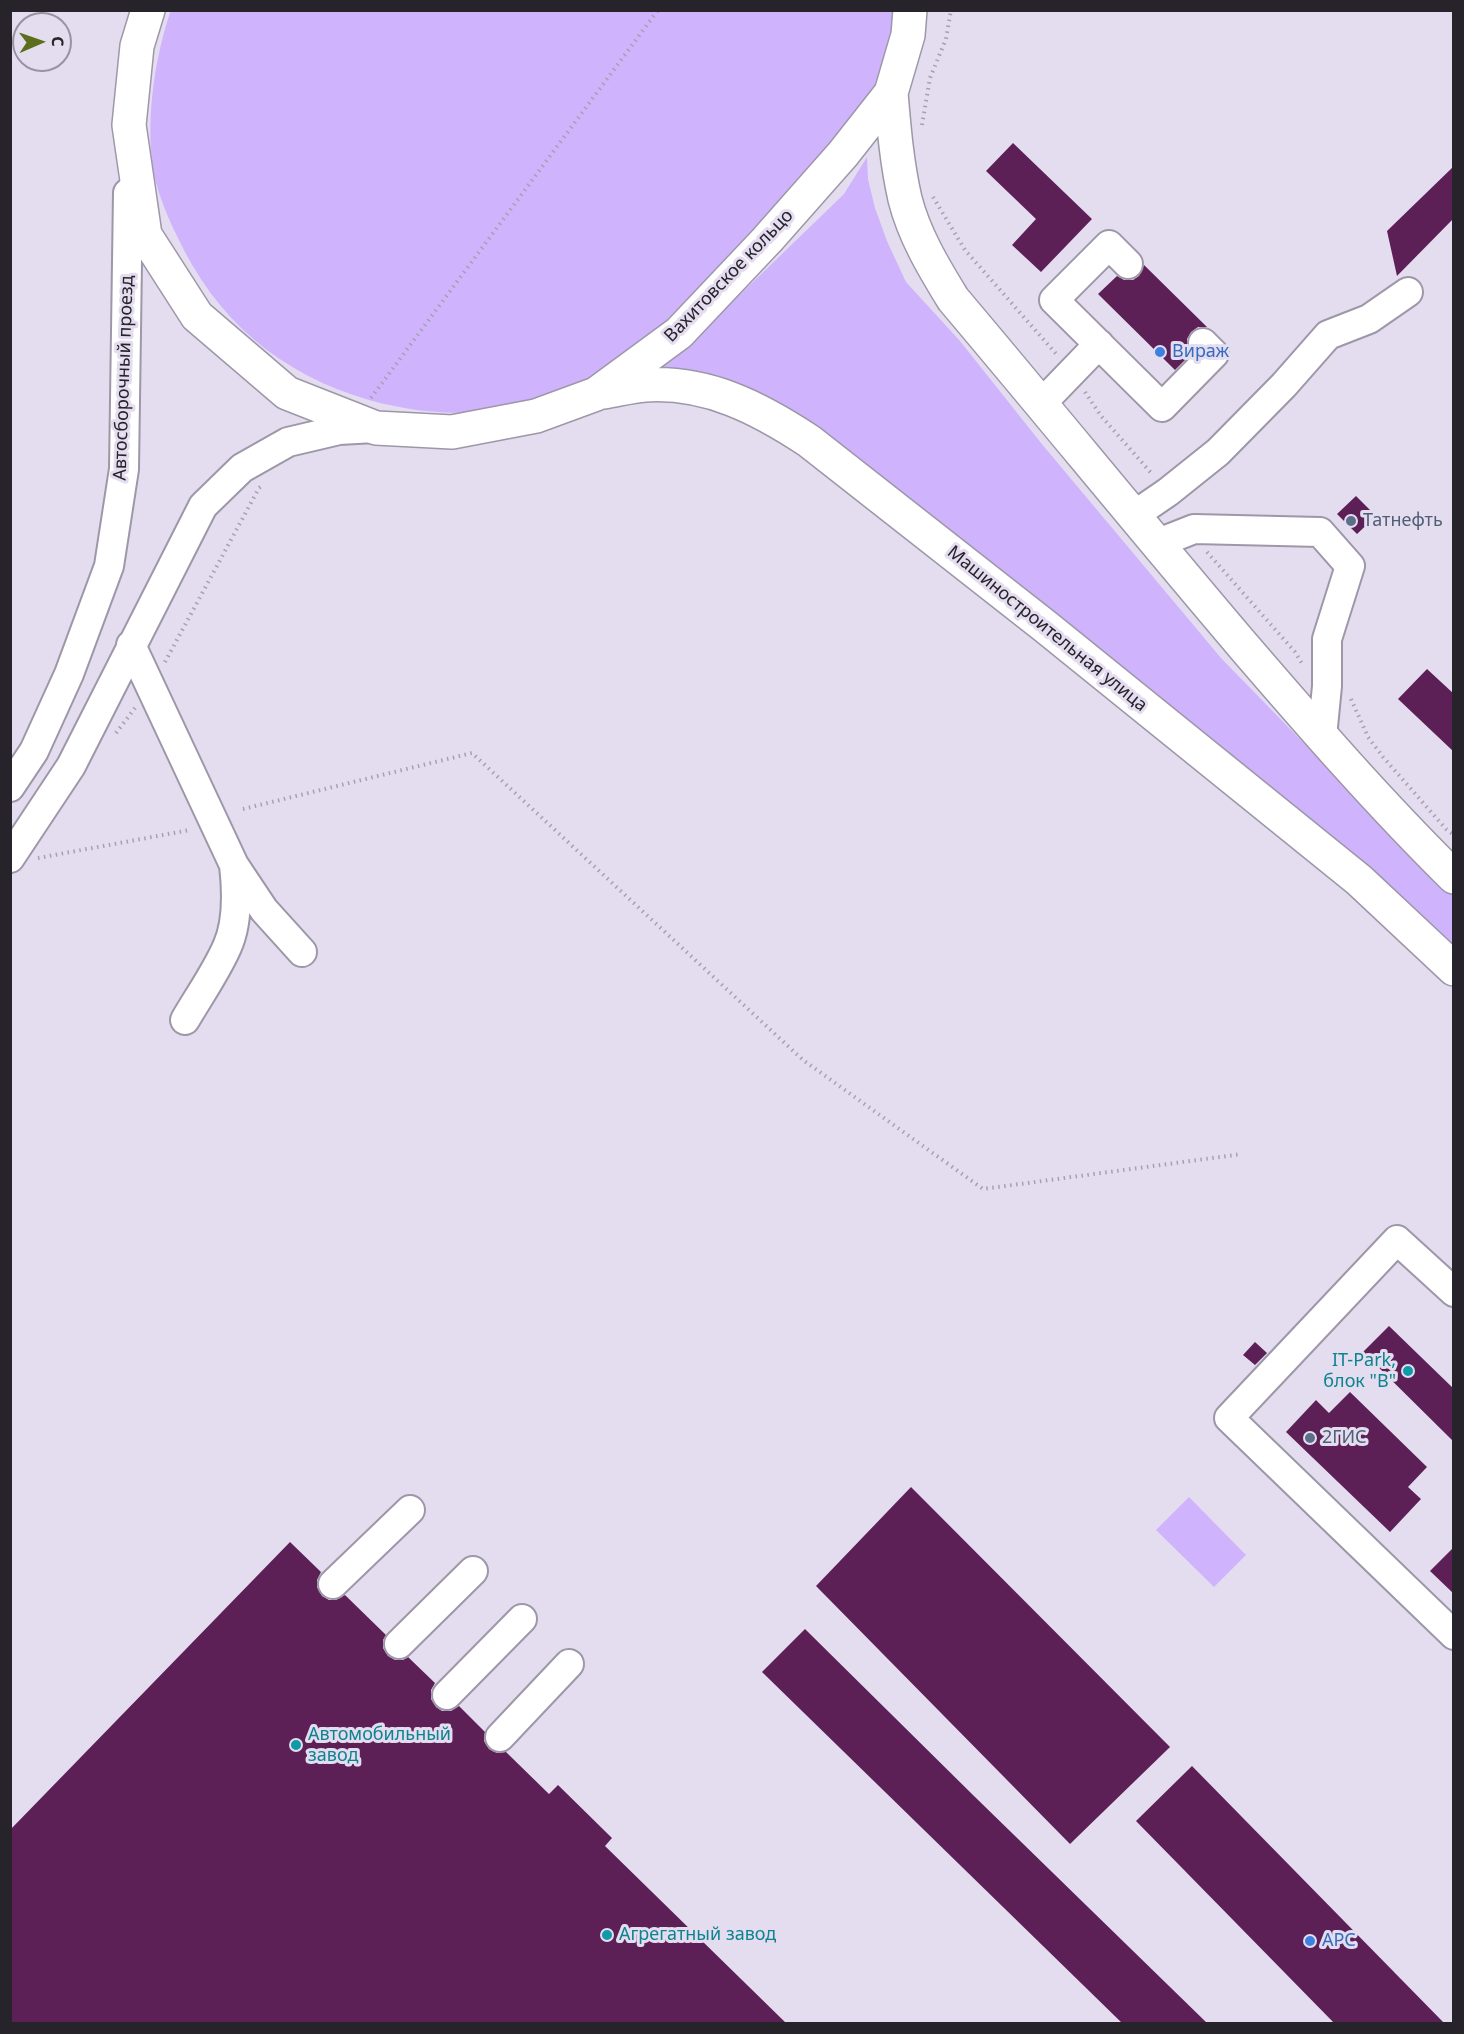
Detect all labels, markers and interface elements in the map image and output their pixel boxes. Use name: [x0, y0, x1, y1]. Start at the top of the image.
north arrow: [12, 12, 72, 72]
text: С: [47, 36, 69, 47]
street label: Вахитовское кольцо: [660, 205, 798, 347]
street label: Автосборочный проезд: [110, 275, 138, 481]
place label: Вираж: [1172, 341, 1229, 363]
marker: Вираж: [1153, 345, 1167, 359]
place label: Татнефть: [1363, 510, 1443, 532]
marker: Татнефть: [1344, 514, 1358, 528]
street label: Машиностроительная улица: [943, 542, 1151, 716]
place label: IT-Park, блок "В": [1323, 1350, 1396, 1392]
marker: IT-Park, блок "В": [1401, 1364, 1415, 1378]
place label: 2ГИС: [1322, 1427, 1367, 1449]
marker: 2ГИС: [1303, 1431, 1317, 1445]
place label: Автомобильный завод: [308, 1724, 451, 1766]
marker: Автомобильный завод: [289, 1738, 303, 1752]
place label: Агрегатный завод: [619, 1924, 776, 1946]
marker: Агрегатный завод: [600, 1928, 614, 1942]
place label: АРС: [1322, 1930, 1356, 1952]
marker: АРС: [1303, 1934, 1317, 1948]

